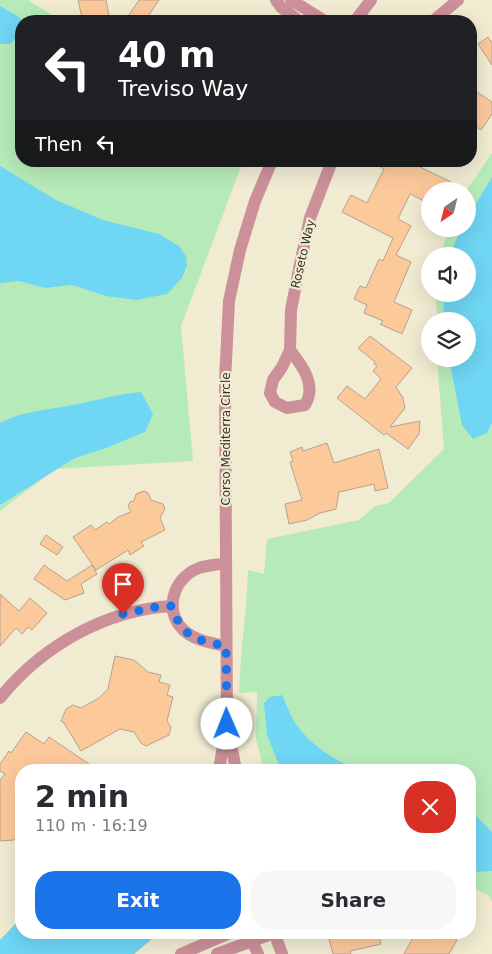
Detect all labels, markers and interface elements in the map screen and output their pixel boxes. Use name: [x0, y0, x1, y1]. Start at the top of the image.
icon: left: [35, 35, 100, 100]
text: 40 m: [118, 35, 215, 75]
text: Treviso Way: [118, 76, 248, 101]
icon: left: [92, 130, 120, 158]
text: Then: [35, 133, 82, 155]
north arrow: [421, 182, 476, 238]
map controls: [421, 182, 476, 367]
street label: Roseto Way: [288, 218, 318, 290]
button: sound: [421, 247, 476, 302]
button: layers: [421, 312, 476, 367]
street label: Corso Mediterra Circle: [219, 372, 233, 506]
pin: [102, 563, 144, 614]
icon: arrive: [109, 570, 137, 598]
position arrow: [200, 697, 252, 749]
text: 2 min: [35, 779, 129, 814]
button: close: [404, 781, 456, 833]
text: 110 m · 16:19: [35, 816, 148, 835]
button: Exit: [35, 871, 241, 929]
button: Share: [251, 871, 456, 929]

